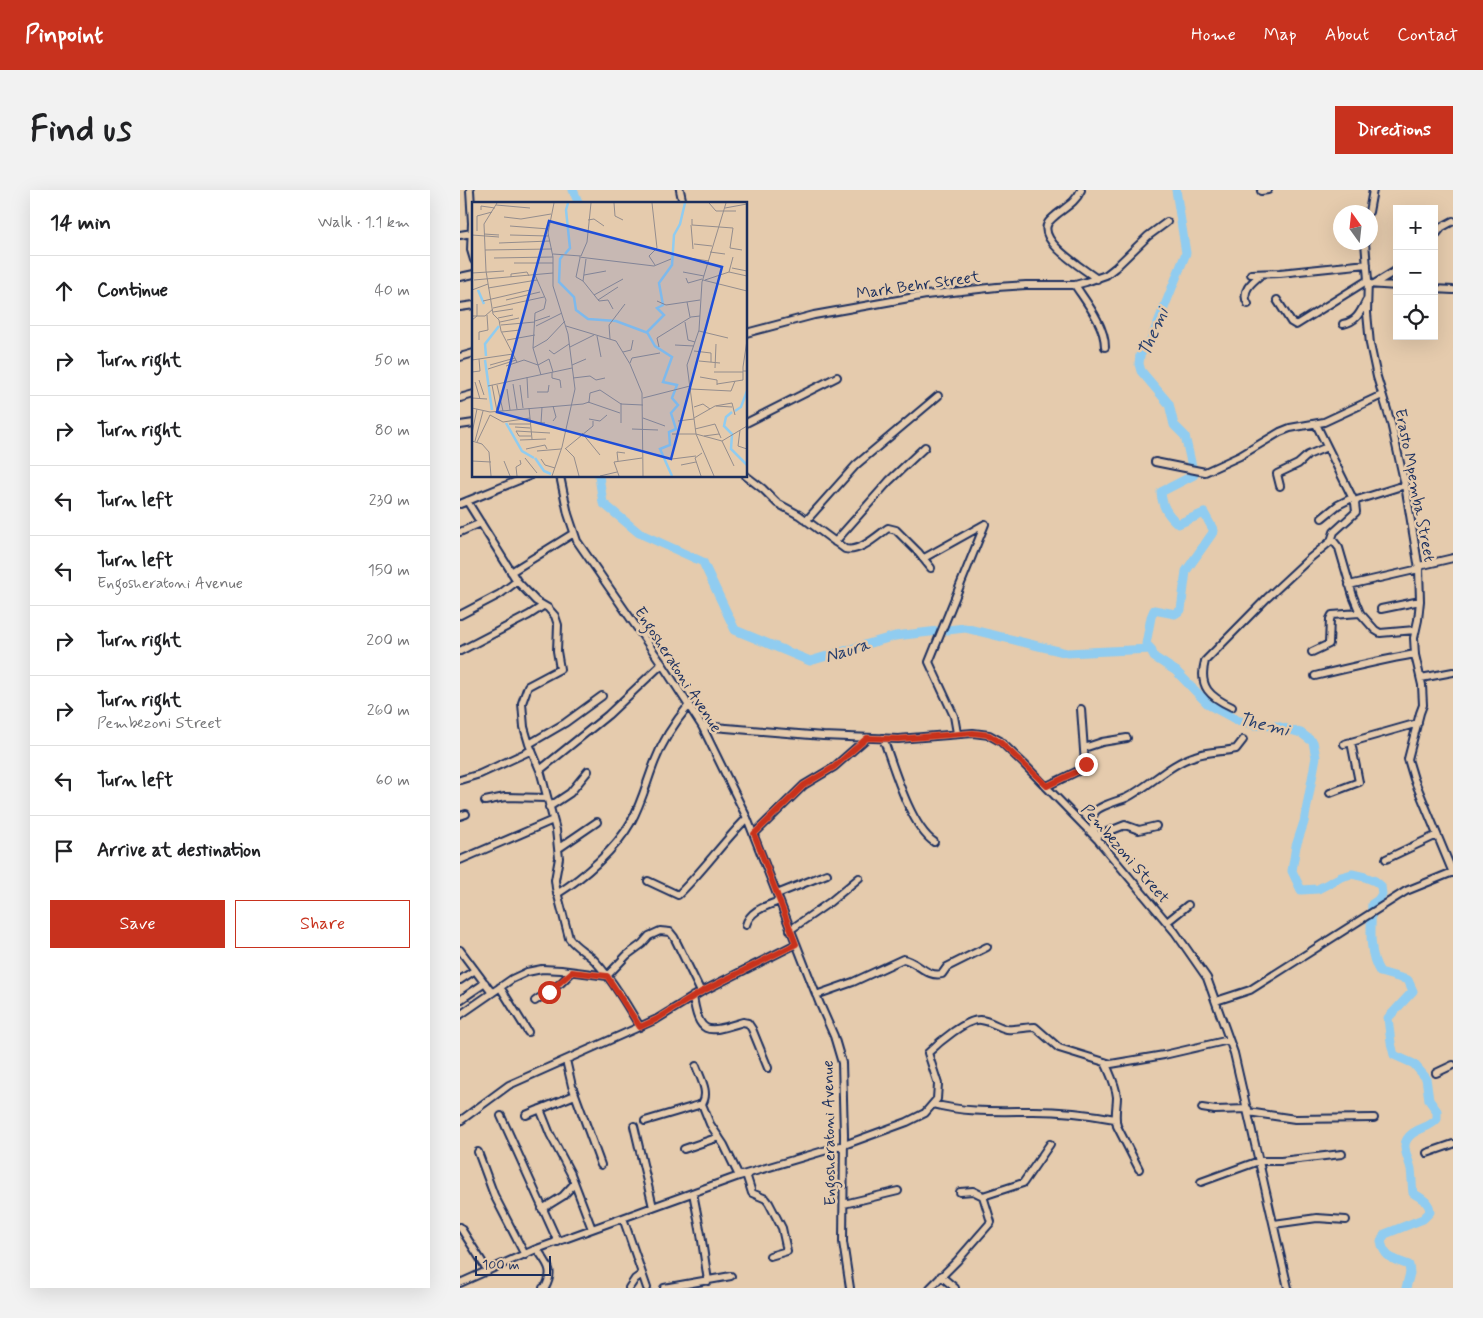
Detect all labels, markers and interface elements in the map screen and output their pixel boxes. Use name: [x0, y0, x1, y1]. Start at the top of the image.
text: Pinpoint: [25, 20, 103, 51]
text: Home: [1191, 23, 1236, 47]
text: Map: [1264, 23, 1297, 47]
text: About: [1325, 23, 1369, 47]
text: Contact: [1397, 23, 1458, 47]
button: Directions: [1335, 106, 1453, 154]
text: Find us: [30, 107, 132, 153]
inset map: [472, 202, 748, 478]
north arrow: [1333, 205, 1378, 250]
map controls: [1393, 205, 1438, 340]
button: +: [1393, 205, 1438, 250]
text: 14 min: [50, 209, 111, 237]
text: Walk · 1.1 km: [318, 212, 410, 233]
button: −: [1393, 250, 1438, 295]
street label: Mark Behr Street: [855, 266, 982, 305]
icon: ahead: [50, 277, 78, 305]
text: Continue: [97, 278, 168, 303]
text: 40 m: [374, 280, 410, 301]
button: locate: [1393, 295, 1438, 340]
water label: Themi: [1133, 303, 1176, 361]
icon: right: [50, 347, 78, 375]
text: Turn right: [97, 348, 181, 373]
text: 50 m: [374, 350, 410, 371]
street label: Erasto Mpemba Street: [1389, 407, 1440, 564]
icon: right: [50, 417, 78, 445]
text: Turn right: [97, 418, 181, 443]
text: 80 m: [375, 420, 410, 441]
icon: left: [50, 487, 78, 515]
text: Turn left: [97, 488, 173, 513]
text: 230 m: [369, 490, 410, 511]
text: Turn left: [97, 548, 173, 573]
icon: left: [50, 557, 78, 585]
text: 150 m: [368, 560, 410, 581]
text: Engosheratoni Avenue: [97, 573, 243, 594]
street label: Engosheratoni Avenue: [628, 603, 726, 737]
icon: right: [50, 627, 78, 655]
text: Turn right: [97, 628, 181, 653]
text: 200 m: [366, 630, 410, 651]
water label: Naura: [822, 632, 874, 669]
text: Turn right: [97, 688, 181, 713]
icon: right: [50, 697, 78, 725]
text: 260 m: [367, 700, 410, 721]
water label: Themi: [1236, 708, 1293, 743]
text: Pembezoni Street: [97, 713, 222, 734]
route end: [1075, 753, 1098, 776]
icon: left: [50, 767, 78, 795]
text: Turn left: [97, 768, 173, 793]
text: 60 m: [376, 770, 410, 791]
street label: Pembezoni Street: [1076, 800, 1174, 908]
icon: arrive: [50, 837, 78, 865]
text: Arrive at destination: [97, 838, 261, 863]
button: Save: [50, 900, 225, 948]
button: Share: [235, 900, 410, 948]
route start: [538, 981, 561, 1004]
street label: Engosheratoni Avenue: [818, 1060, 842, 1206]
scale bar: [475, 1253, 551, 1276]
text: 100 m: [482, 1256, 520, 1274]

